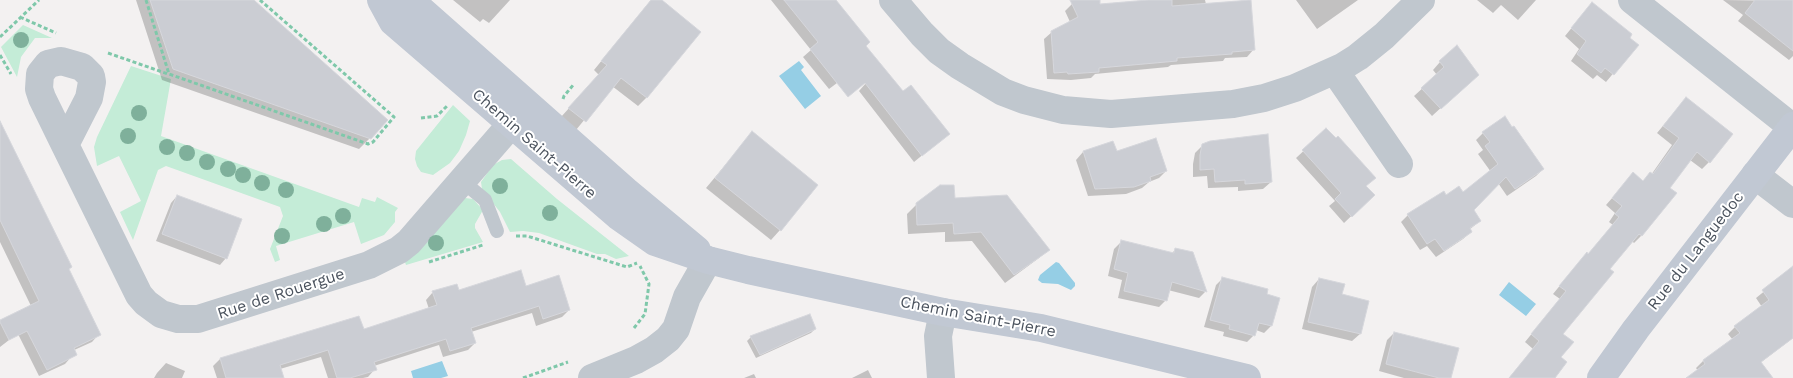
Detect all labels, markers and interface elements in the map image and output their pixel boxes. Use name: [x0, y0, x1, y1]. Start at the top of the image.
street label: Chemin Saint-Pierre: [468, 85, 600, 203]
street label: Rue du Languedoc: [1644, 188, 1748, 314]
street label: Rue de Rouergue: [215, 264, 347, 324]
street label: Chemin Saint-Pierre: [899, 292, 1057, 342]

